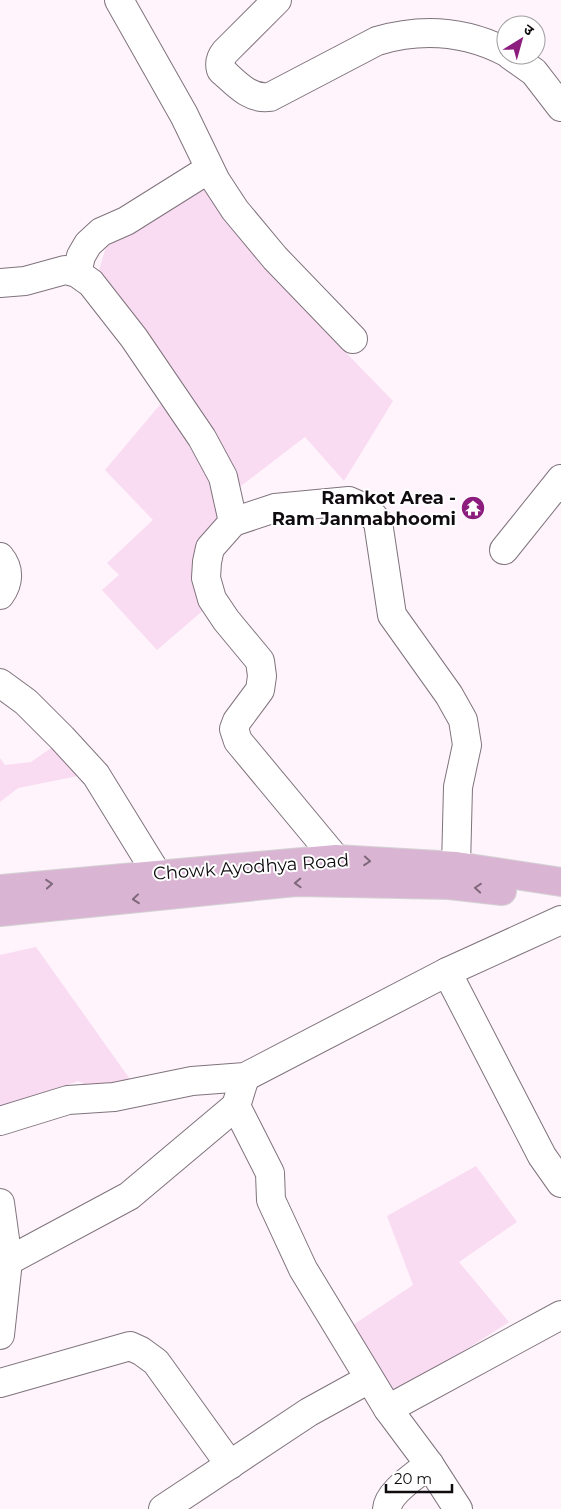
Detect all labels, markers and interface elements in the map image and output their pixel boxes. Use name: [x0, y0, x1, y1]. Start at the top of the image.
north arrow: [496, 15, 546, 65]
text: उ: [520, 20, 538, 40]
place label: Ramkot Area - Ram Janmabhoomi: [272, 487, 456, 530]
temple icon: Ramkot Area - Ram Janmabhoomi: [460, 495, 486, 521]
street label: Chowk Ayodhya Road: [152, 849, 350, 885]
one-way arrow: [364, 855, 372, 866]
one-way arrow: [294, 878, 302, 888]
one-way arrow: [45, 879, 53, 890]
one-way arrow: [473, 883, 481, 894]
one-way arrow: [132, 893, 140, 904]
scale bar: [386, 1462, 452, 1494]
text: 20 m: [394, 1469, 432, 1488]

